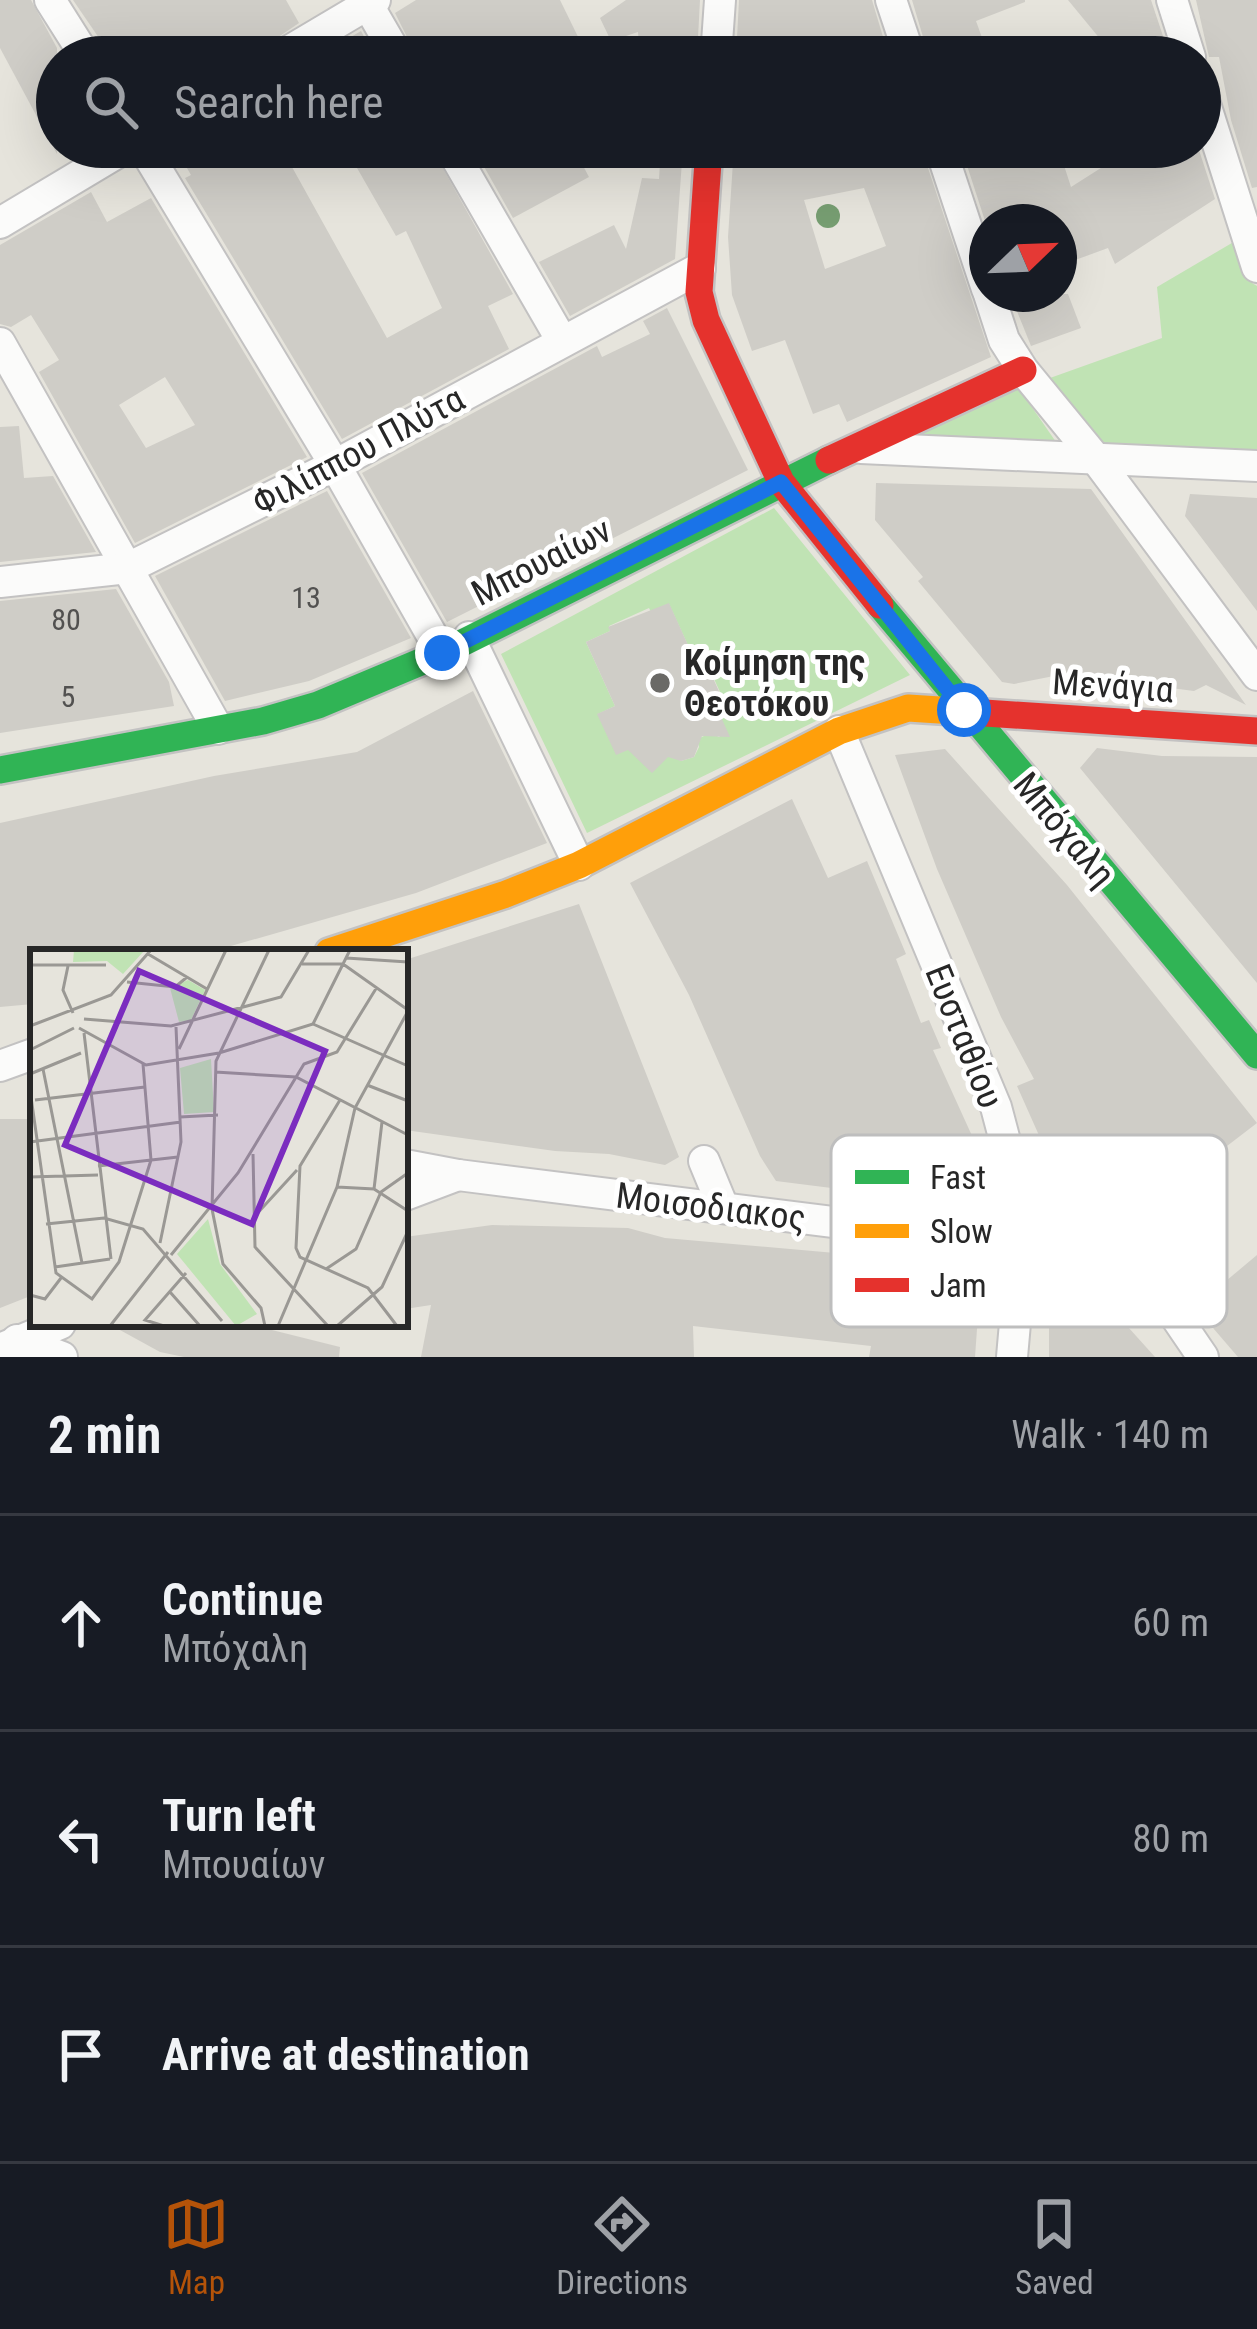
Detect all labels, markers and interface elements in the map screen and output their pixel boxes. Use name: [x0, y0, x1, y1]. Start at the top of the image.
search box: [36, 36, 1221, 168]
icon: search: [78, 69, 144, 135]
text: Search here: [174, 76, 383, 129]
north arrow: [969, 204, 1077, 312]
street label: Φιλίππου Πλύτα: [245, 377, 472, 524]
street label: Μπουαίων: [465, 509, 618, 615]
house number: 13: [291, 580, 321, 615]
house number: 80: [51, 602, 81, 637]
route end: [415, 626, 469, 680]
place label: Κοίμηση της Θεοτόκου: [684, 642, 865, 725]
street label: Μενάγια: [1051, 661, 1175, 711]
marker: Κοίμηση της Θεοτόκου: [647, 670, 673, 696]
house number: 5: [61, 679, 75, 714]
route start: [937, 683, 991, 737]
street label: Μπόχαλη: [1005, 764, 1124, 895]
inset map: [30, 949, 408, 1327]
street label: Ευσταθίου: [916, 958, 1012, 1114]
legend: [831, 1135, 1227, 1327]
text: Fast: [930, 1158, 986, 1197]
street label: Μοισοδιακος: [614, 1175, 808, 1239]
text: Slow: [930, 1212, 993, 1251]
text: Jam: [930, 1266, 987, 1305]
text: 2 min: [48, 1406, 161, 1465]
text: Walk · 140 m: [1011, 1412, 1209, 1458]
text: Continue: [162, 1573, 323, 1626]
icon: ahead: [48, 1590, 114, 1656]
text: 60 m: [1132, 1600, 1209, 1646]
text: Μπόχαλη: [162, 1626, 309, 1672]
text: Turn left: [162, 1789, 316, 1842]
icon: left: [48, 1806, 114, 1872]
text: 80 m: [1132, 1816, 1209, 1862]
text: Μπουαίων: [162, 1842, 325, 1888]
icon: arrive: [48, 2022, 114, 2088]
text: Arrive at destination: [162, 2028, 530, 2081]
tab: Map: [163, 2191, 229, 2302]
tab: Directions: [556, 2191, 688, 2302]
tab: Saved: [1015, 2191, 1094, 2302]

